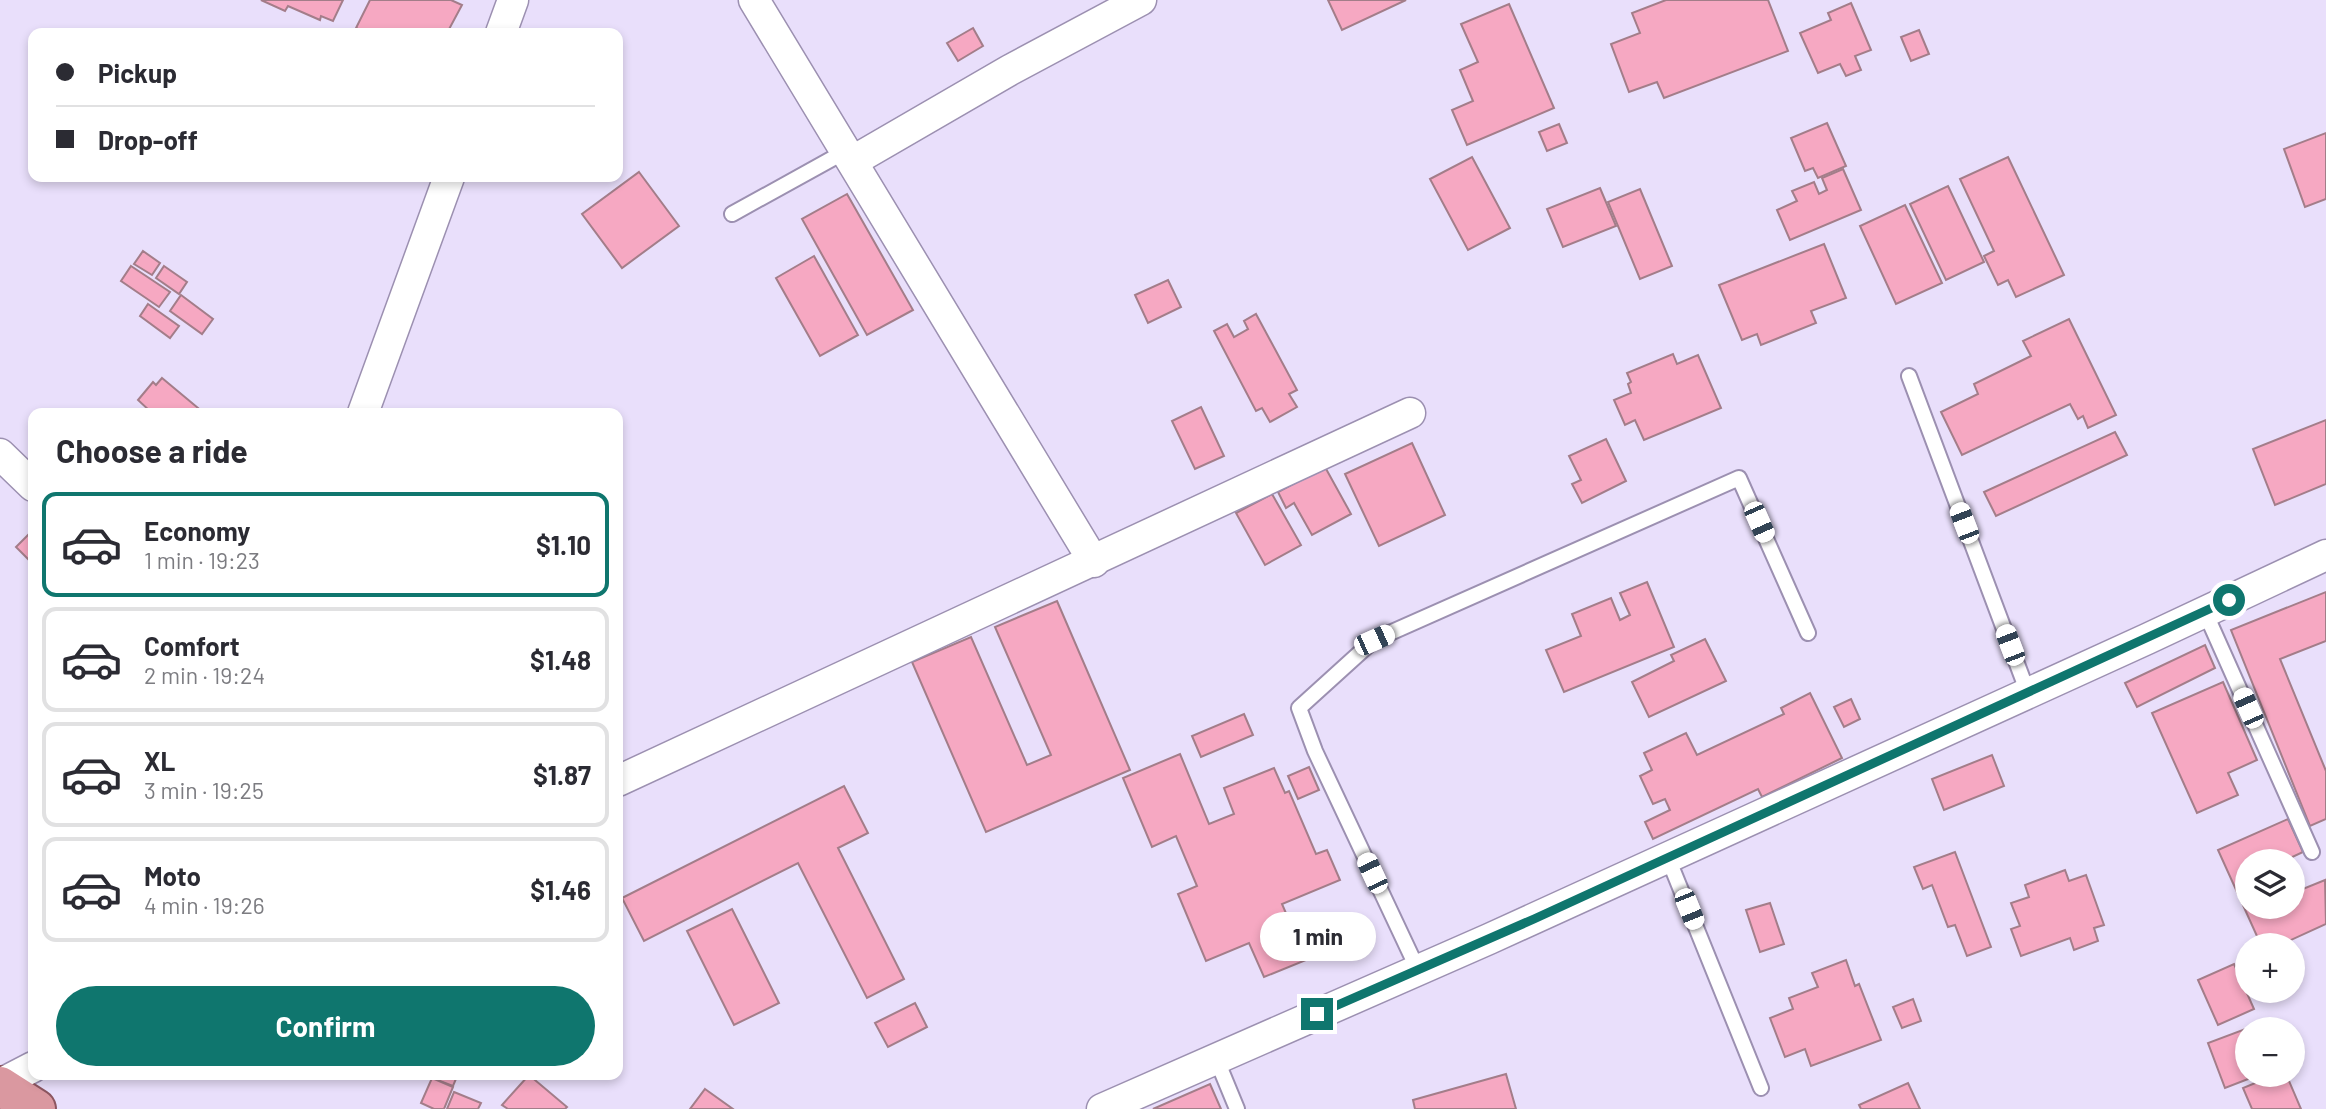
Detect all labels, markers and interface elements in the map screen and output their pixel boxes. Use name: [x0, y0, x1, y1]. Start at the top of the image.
text: Pickup: [98, 57, 177, 88]
text: Drop-off: [98, 124, 198, 155]
text: Choose a ride: [56, 431, 248, 469]
car: [1741, 499, 1778, 545]
car: [1947, 500, 1982, 546]
icon: car: [60, 513, 123, 576]
text: Economy: [144, 515, 250, 546]
text: $1.10: [536, 529, 591, 560]
text: 1 min · 19:23: [144, 546, 260, 574]
route start: [2213, 584, 2245, 616]
car: [1351, 622, 1398, 658]
car: [1993, 622, 2028, 668]
icon: car: [60, 628, 123, 691]
text: Comfort: [144, 630, 240, 661]
text: $1.48: [530, 644, 591, 675]
text: 2 min · 19:24: [144, 661, 265, 689]
car: [2230, 685, 2267, 731]
icon: car: [60, 743, 123, 806]
text: XL: [144, 745, 175, 776]
text: $1.87: [533, 759, 591, 790]
text: 3 min · 19:25: [144, 776, 264, 804]
map controls: [2235, 849, 2305, 1087]
button: layers: [2235, 849, 2305, 919]
car: [1354, 850, 1391, 896]
icon: car: [60, 858, 123, 921]
text: Moto: [144, 860, 201, 891]
text: $1.46: [530, 874, 591, 905]
car: [1672, 886, 1707, 932]
text: 4 min · 19:26: [144, 891, 265, 919]
callout: 1 min: [1259, 912, 1375, 962]
text: 1 min: [1293, 922, 1343, 950]
button: +: [2235, 933, 2305, 1003]
button: Confirm: [56, 986, 595, 1066]
route end: [1301, 998, 1333, 1030]
button: −: [2235, 1017, 2305, 1087]

